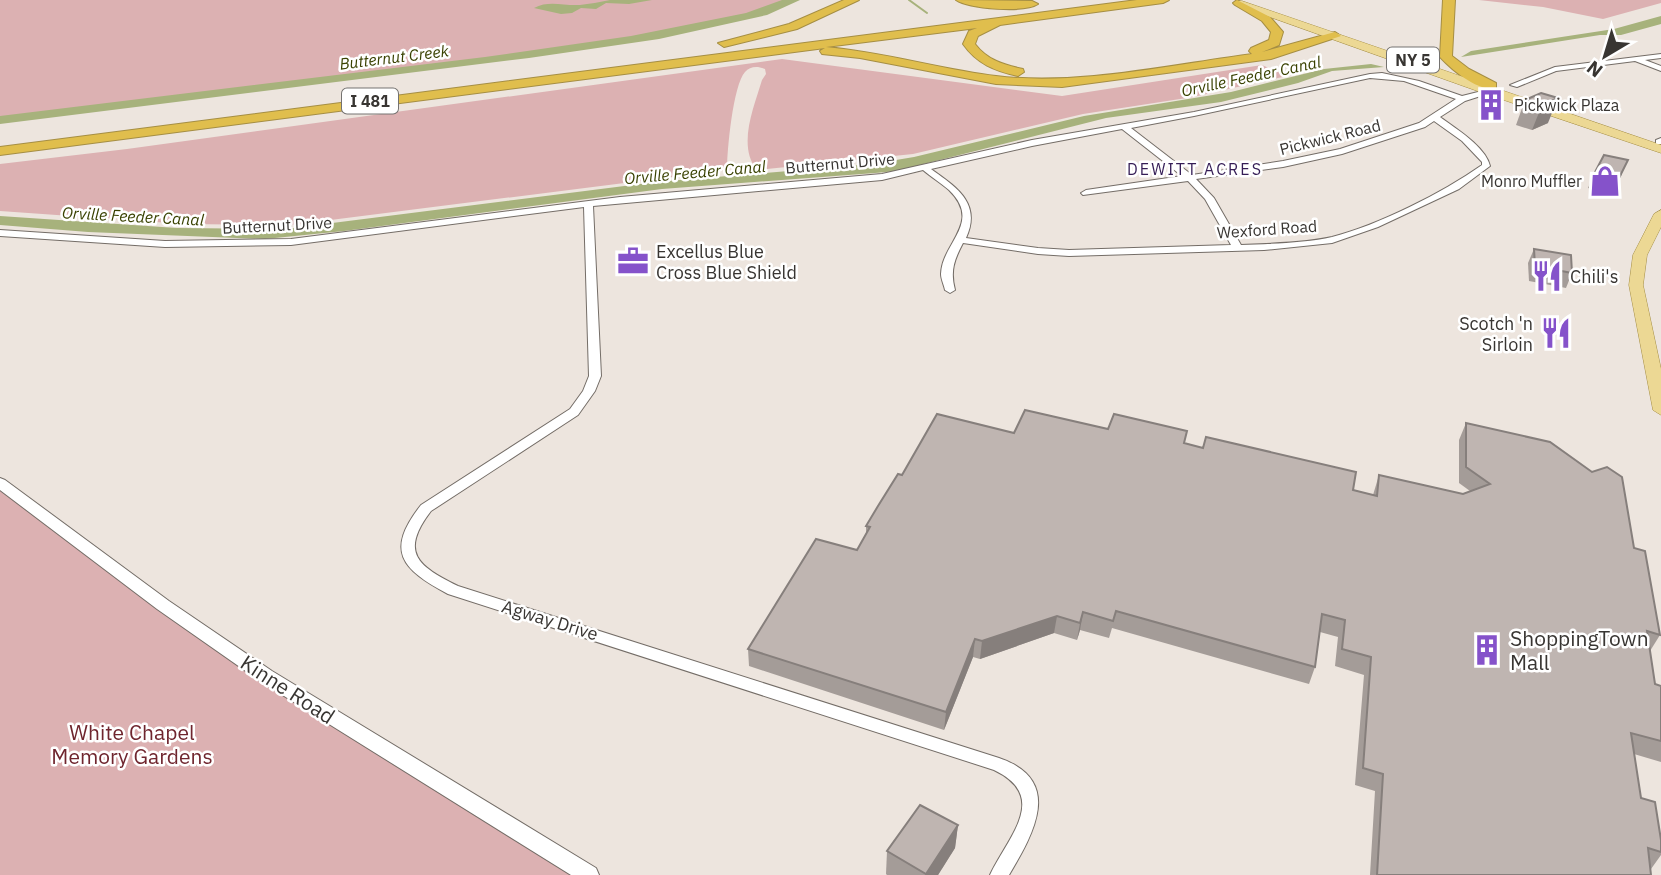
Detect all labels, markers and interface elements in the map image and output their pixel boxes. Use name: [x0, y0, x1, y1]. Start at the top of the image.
north arrow: [1570, 21, 1640, 91]
water label: Butternut Creek: [338, 40, 450, 74]
road number: NY 5: [1387, 48, 1439, 72]
water label: Orville Feeder Canal: [1179, 51, 1323, 101]
text: N: [1582, 56, 1607, 83]
road number: I 481: [342, 88, 398, 114]
building icon: Pickwick Plaza: [1474, 88, 1508, 122]
place label: Pickwick Plaza: [1514, 95, 1620, 115]
street label: Pickwick Road: [1277, 115, 1383, 159]
street label: Butternut Drive: [784, 148, 896, 178]
water label: Orville Feeder Canal: [623, 156, 767, 188]
district label: DEWITT ACRES: [1127, 159, 1263, 179]
shop icon: Monro Muffler: [1588, 164, 1622, 198]
place label: Monro Muffler: [1481, 171, 1582, 191]
water label: Orville Feeder Canal: [61, 202, 205, 230]
street label: Butternut Drive: [222, 212, 333, 238]
street label: Wexford Road: [1216, 216, 1318, 242]
place label: Excellus Blue Cross Blue Shield: [656, 240, 797, 284]
office icon: Excellus Blue Cross Blue Shield: [616, 244, 650, 278]
restaurant icon: Chili's: [1530, 259, 1564, 293]
place label: Chili's: [1570, 265, 1618, 288]
place label: Scotch 'n Sirloin: [1459, 312, 1533, 356]
restaurant icon: Scotch 'n Sirloin: [1539, 316, 1573, 350]
street label: Agway Drive: [499, 594, 601, 646]
place label: ShoppingTown Mall: [1510, 624, 1649, 676]
building icon: ShoppingTown Mall: [1470, 633, 1504, 667]
street label: Kinne Road: [235, 648, 341, 730]
park label: White Chapel Memory Gardens: [51, 718, 213, 770]

